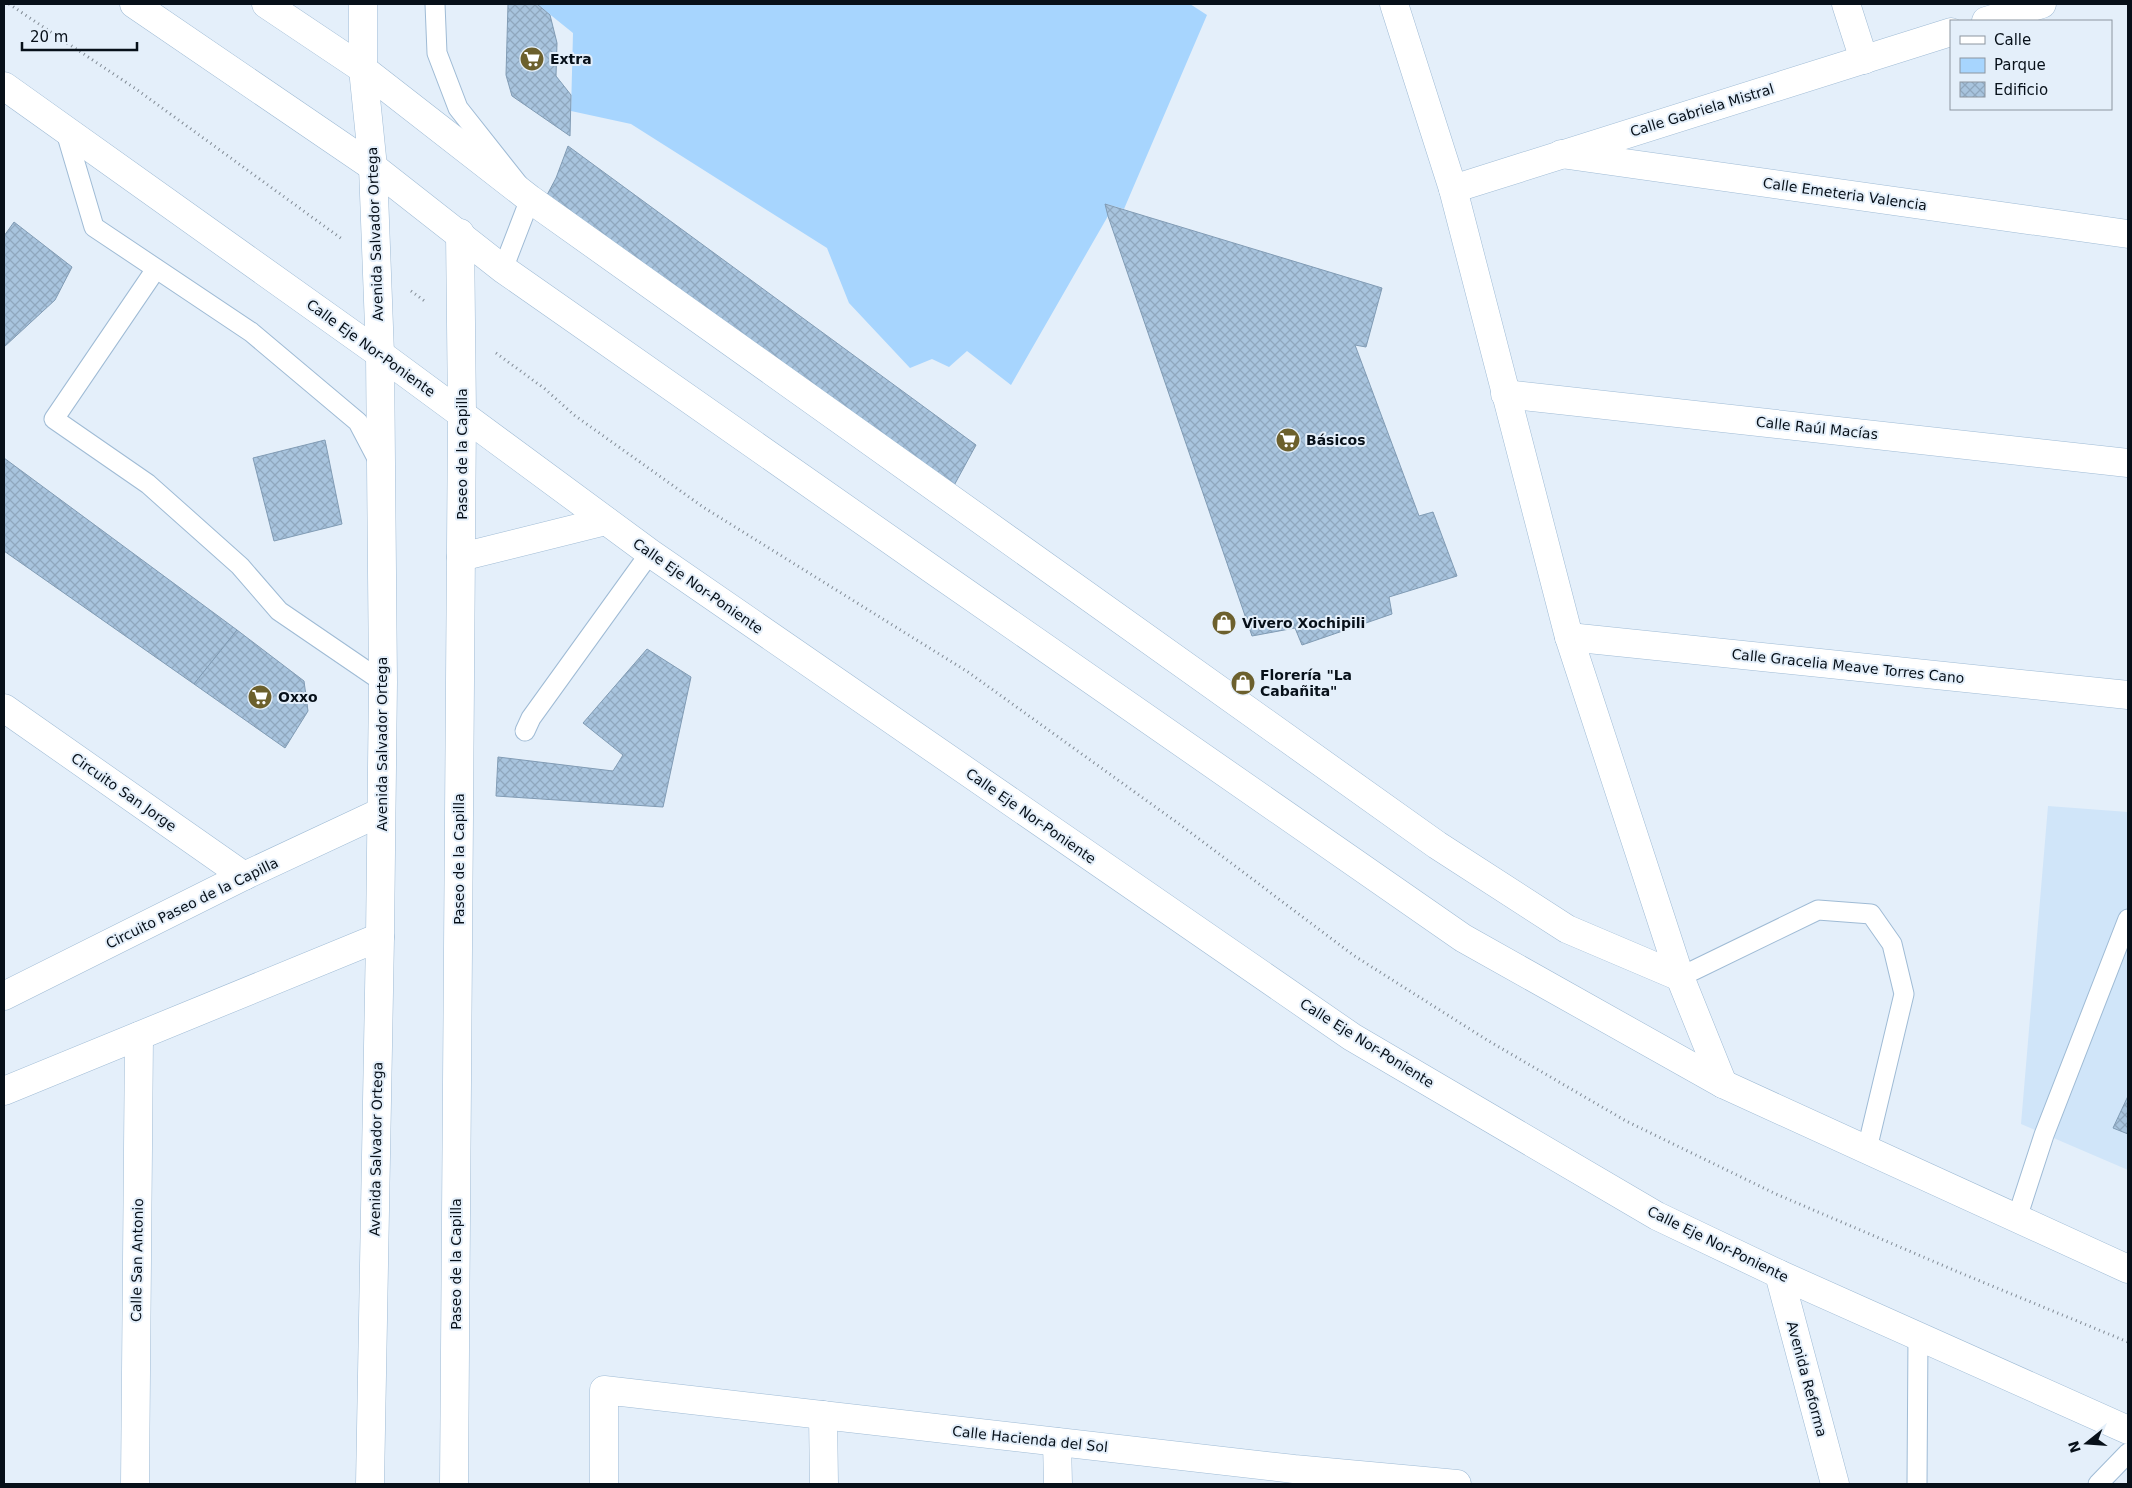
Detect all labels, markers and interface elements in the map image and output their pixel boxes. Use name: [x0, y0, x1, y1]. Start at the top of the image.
scale bar: [22, 20, 138, 52]
legend: [1950, 20, 2112, 110]
text: 20 m: [30, 28, 68, 46]
text: Calle: [1994, 31, 2031, 49]
supermarket icon: Extra: [519, 46, 545, 72]
place label: Extra: [550, 51, 592, 67]
text: Parque: [1994, 56, 2046, 74]
street label: Calle Gabriela Mistral: [1628, 80, 1776, 140]
text: Edificio: [1994, 81, 2048, 99]
street label: Avenida Salvador Ortega: [364, 146, 386, 322]
street label: Calle Emeteria Valencia: [1762, 175, 1928, 213]
street label: Calle Eje Nor-Poniente: [304, 296, 438, 400]
street label: Paseo de la Capilla: [454, 388, 470, 520]
street label: Calle Raúl Macías: [1755, 414, 1879, 442]
supermarket icon: Básicos: [1275, 427, 1301, 453]
place label: Básicos: [1306, 432, 1366, 448]
street label: Calle Eje Nor-Poniente: [630, 535, 766, 637]
shop icon: Vivero Xochipili: [1211, 610, 1237, 636]
place label: Vivero Xochipili: [1242, 615, 1365, 631]
street label: Calle Gracelia Meave Torres Cano: [1731, 646, 1965, 686]
street label: Avenida Salvador Ortega: [374, 657, 390, 831]
place label: Florería "La Cabañita": [1260, 667, 1352, 699]
shop icon: Florería "La Cabañita": [1230, 670, 1256, 696]
supermarket icon: Oxxo: [247, 684, 273, 710]
place label: Oxxo: [278, 689, 318, 705]
street label: Circuito San Jorge: [68, 750, 180, 834]
street label: Calle Eje Nor-Poniente: [963, 765, 1099, 867]
street label: Paseo de la Capilla: [451, 793, 467, 925]
street label: Circuito Paseo de la Capilla: [103, 854, 281, 952]
street label: Calle Eje Nor-Poniente: [1297, 995, 1437, 1091]
street label: Avenida Salvador Ortega: [366, 1062, 386, 1236]
street label: Calle San Antonio: [128, 1198, 146, 1322]
street label: Paseo de la Capilla: [448, 1198, 464, 1330]
street label: Calle Eje Nor-Poniente: [1645, 1203, 1791, 1285]
street label: Avenida Reforma: [1784, 1319, 1830, 1439]
north arrow: [2062, 1418, 2112, 1468]
street label: Calle Hacienda del Sol: [951, 1423, 1109, 1455]
text: N: [2065, 1439, 2084, 1455]

